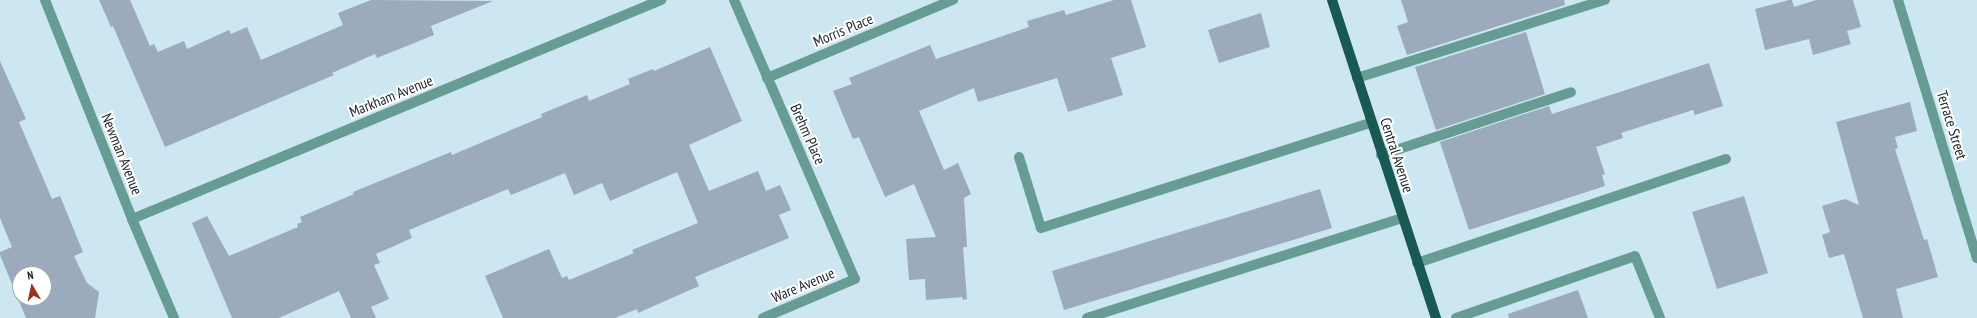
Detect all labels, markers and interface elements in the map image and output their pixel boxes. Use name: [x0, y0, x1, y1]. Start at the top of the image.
street label: Morris Place: [810, 9, 876, 51]
street label: Markham Avenue: [346, 71, 436, 121]
street label: Terrace Street: [1933, 88, 1971, 162]
street label: Brehm Place: [787, 101, 829, 167]
street label: Newman Avenue: [97, 111, 147, 197]
street label: Central Avenue: [1376, 115, 1418, 195]
street label: Ware Avenue: [769, 264, 837, 306]
north arrow: [12, 266, 52, 306]
text: N: [26, 268, 34, 283]

